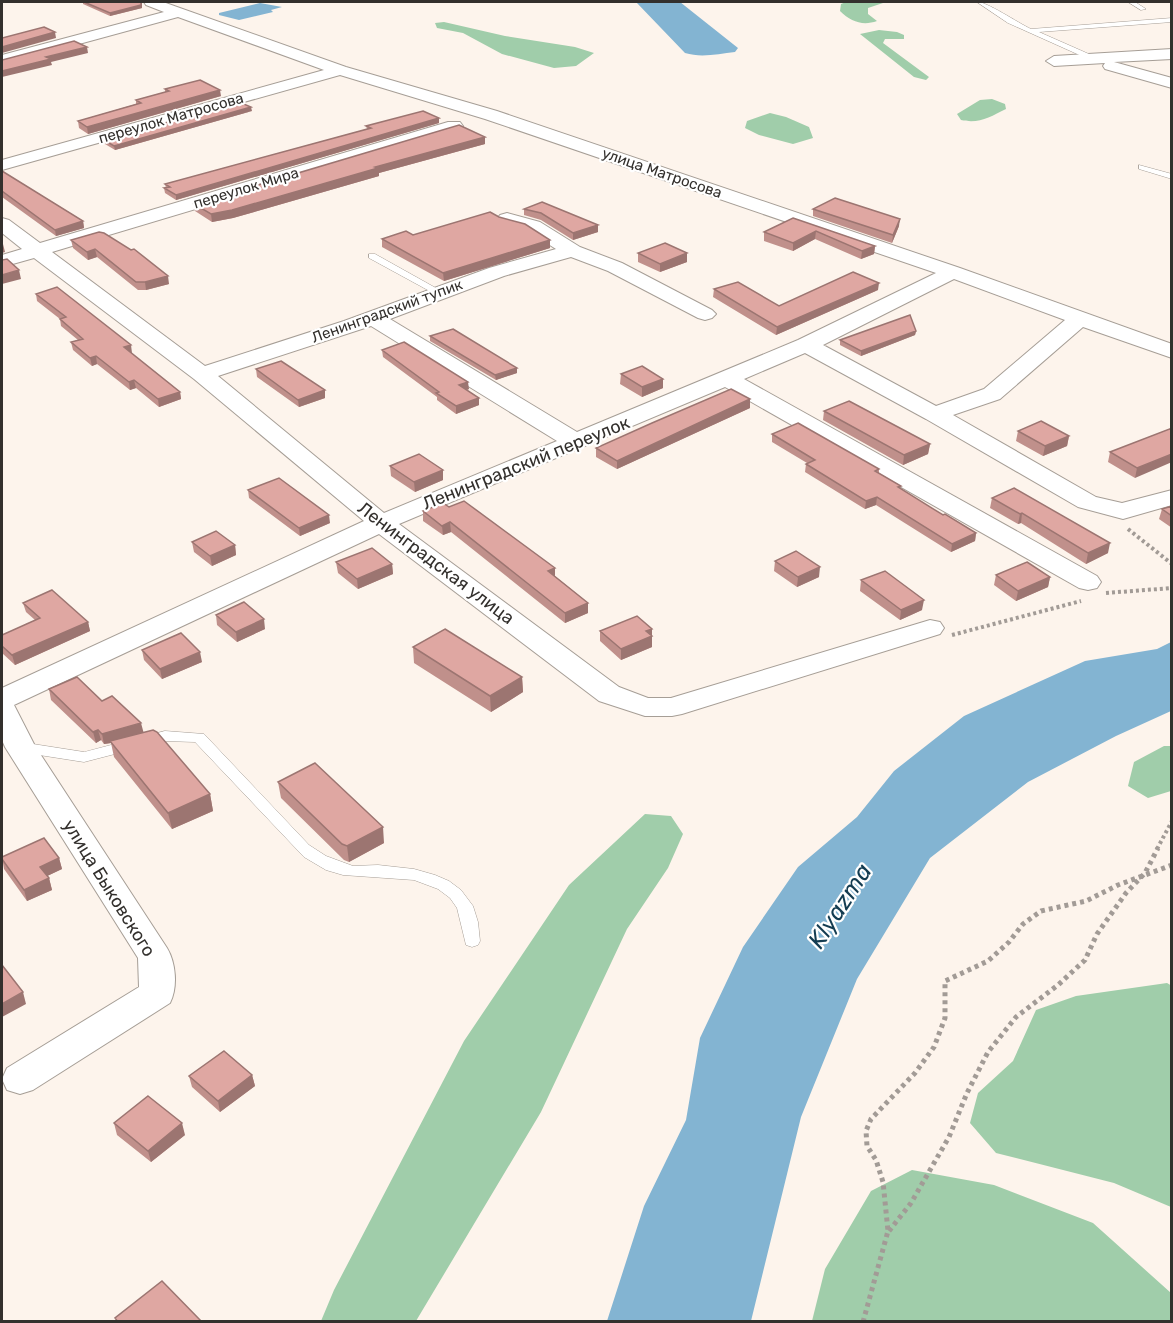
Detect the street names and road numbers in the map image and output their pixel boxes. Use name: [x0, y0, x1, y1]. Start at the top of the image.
street label: переулок Матросова: [96, 89, 246, 147]
street label: улица Матросова: [600, 144, 724, 202]
street label: переулок Мира: [191, 163, 301, 213]
street label: Ленинградский тупик: [309, 275, 465, 347]
street label: Ленинградский переулок: [419, 411, 633, 515]
street label: Ленинградская улица: [353, 497, 519, 629]
street label: улица Быковского: [58, 815, 160, 961]

